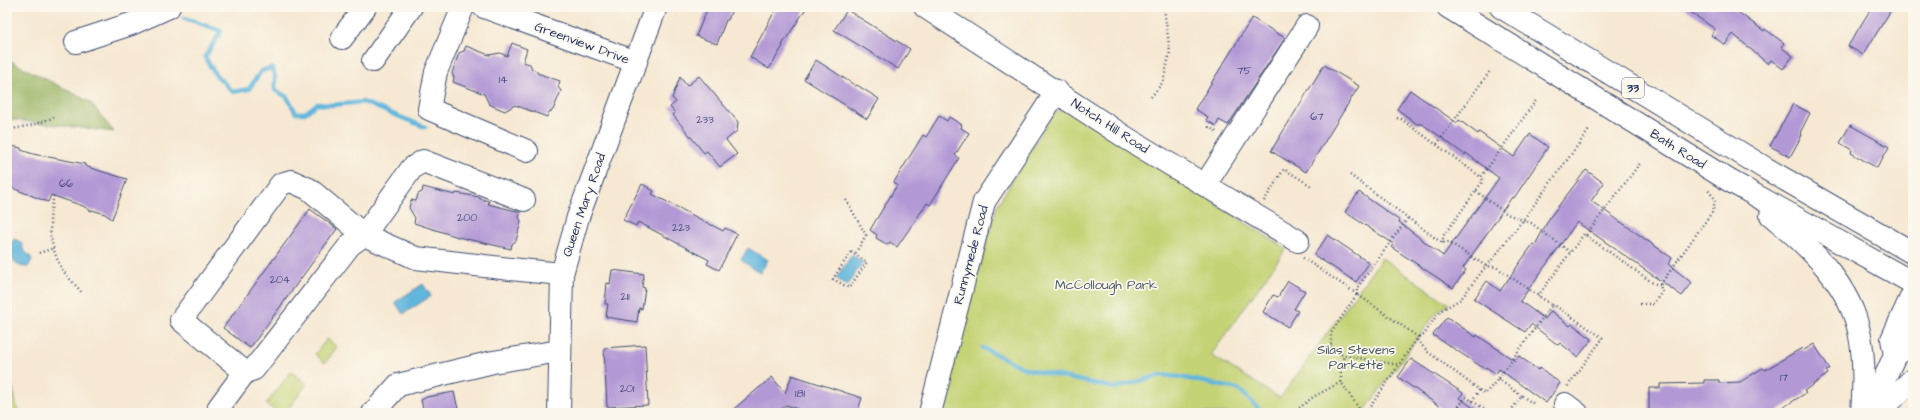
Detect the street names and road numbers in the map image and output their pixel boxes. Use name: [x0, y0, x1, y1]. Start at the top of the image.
street label: Greenview Drive: [532, 18, 632, 68]
road number: 33: [1622, 78, 1644, 98]
street label: Notch Hill Road: [1068, 94, 1153, 158]
street label: Bath Road: [1647, 125, 1710, 173]
street label: Queen Mary Road: [558, 151, 611, 259]
street label: Runnymede Road: [949, 203, 994, 307]

